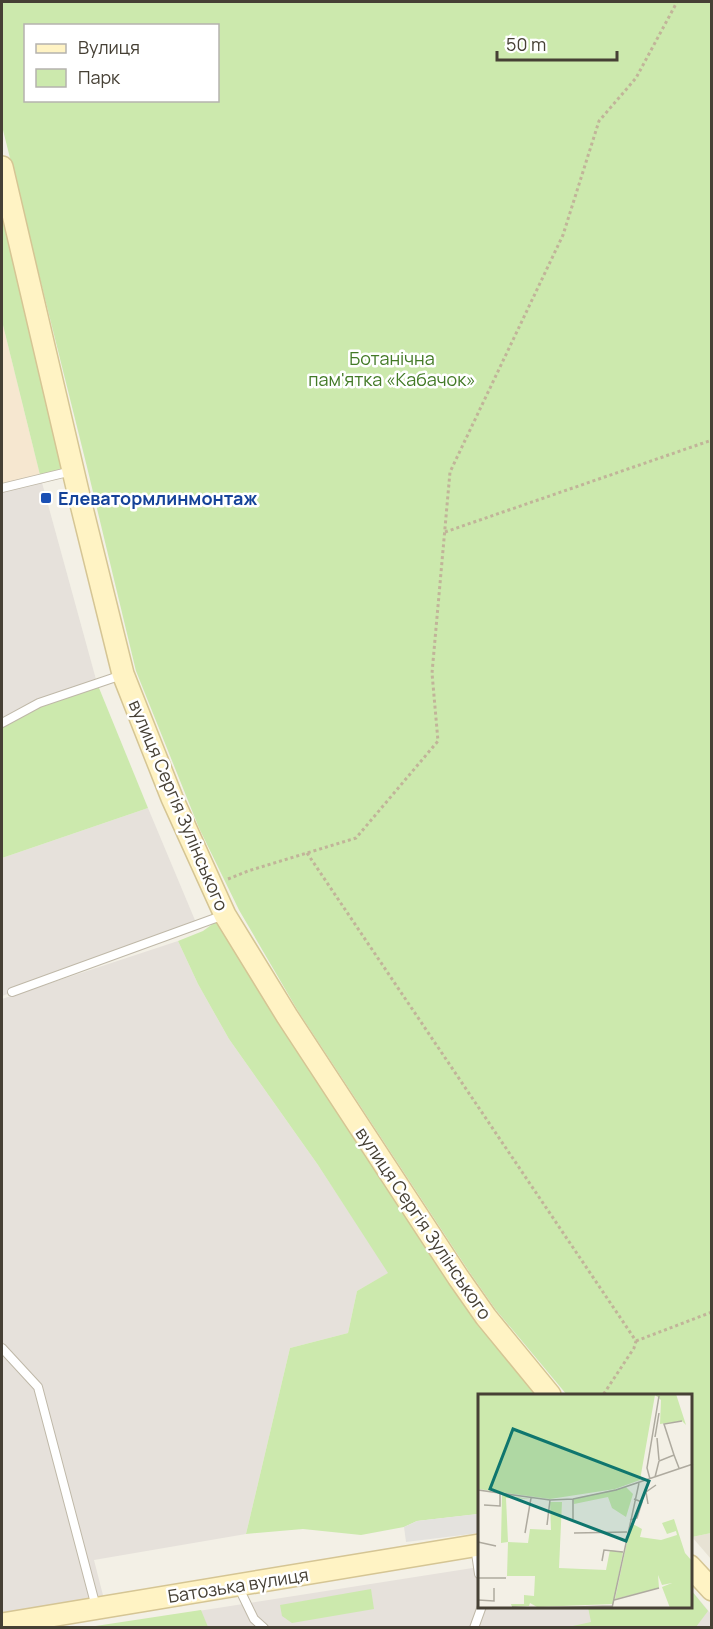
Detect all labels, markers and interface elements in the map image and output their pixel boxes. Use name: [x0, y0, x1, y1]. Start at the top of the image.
legend: [24, 24, 219, 102]
scale bar: [497, 24, 617, 62]
text: 50 m: [506, 32, 546, 56]
text: Вулиця: [78, 35, 140, 59]
text: Парк: [78, 65, 121, 89]
park label: Ботанічна пам'ятка «Кабачок»: [308, 346, 476, 391]
place label: Елеватормлинмонтаж: [58, 486, 257, 510]
marker: Елеватормлинмонтаж: [39, 491, 53, 505]
street label: вулиця Сергія Зулінського: [124, 696, 234, 914]
street label: вулиця Сергія Зулінського: [351, 1122, 497, 1324]
inset map: [478, 1394, 692, 1608]
street label: Батозька вулиця: [166, 1562, 310, 1608]

